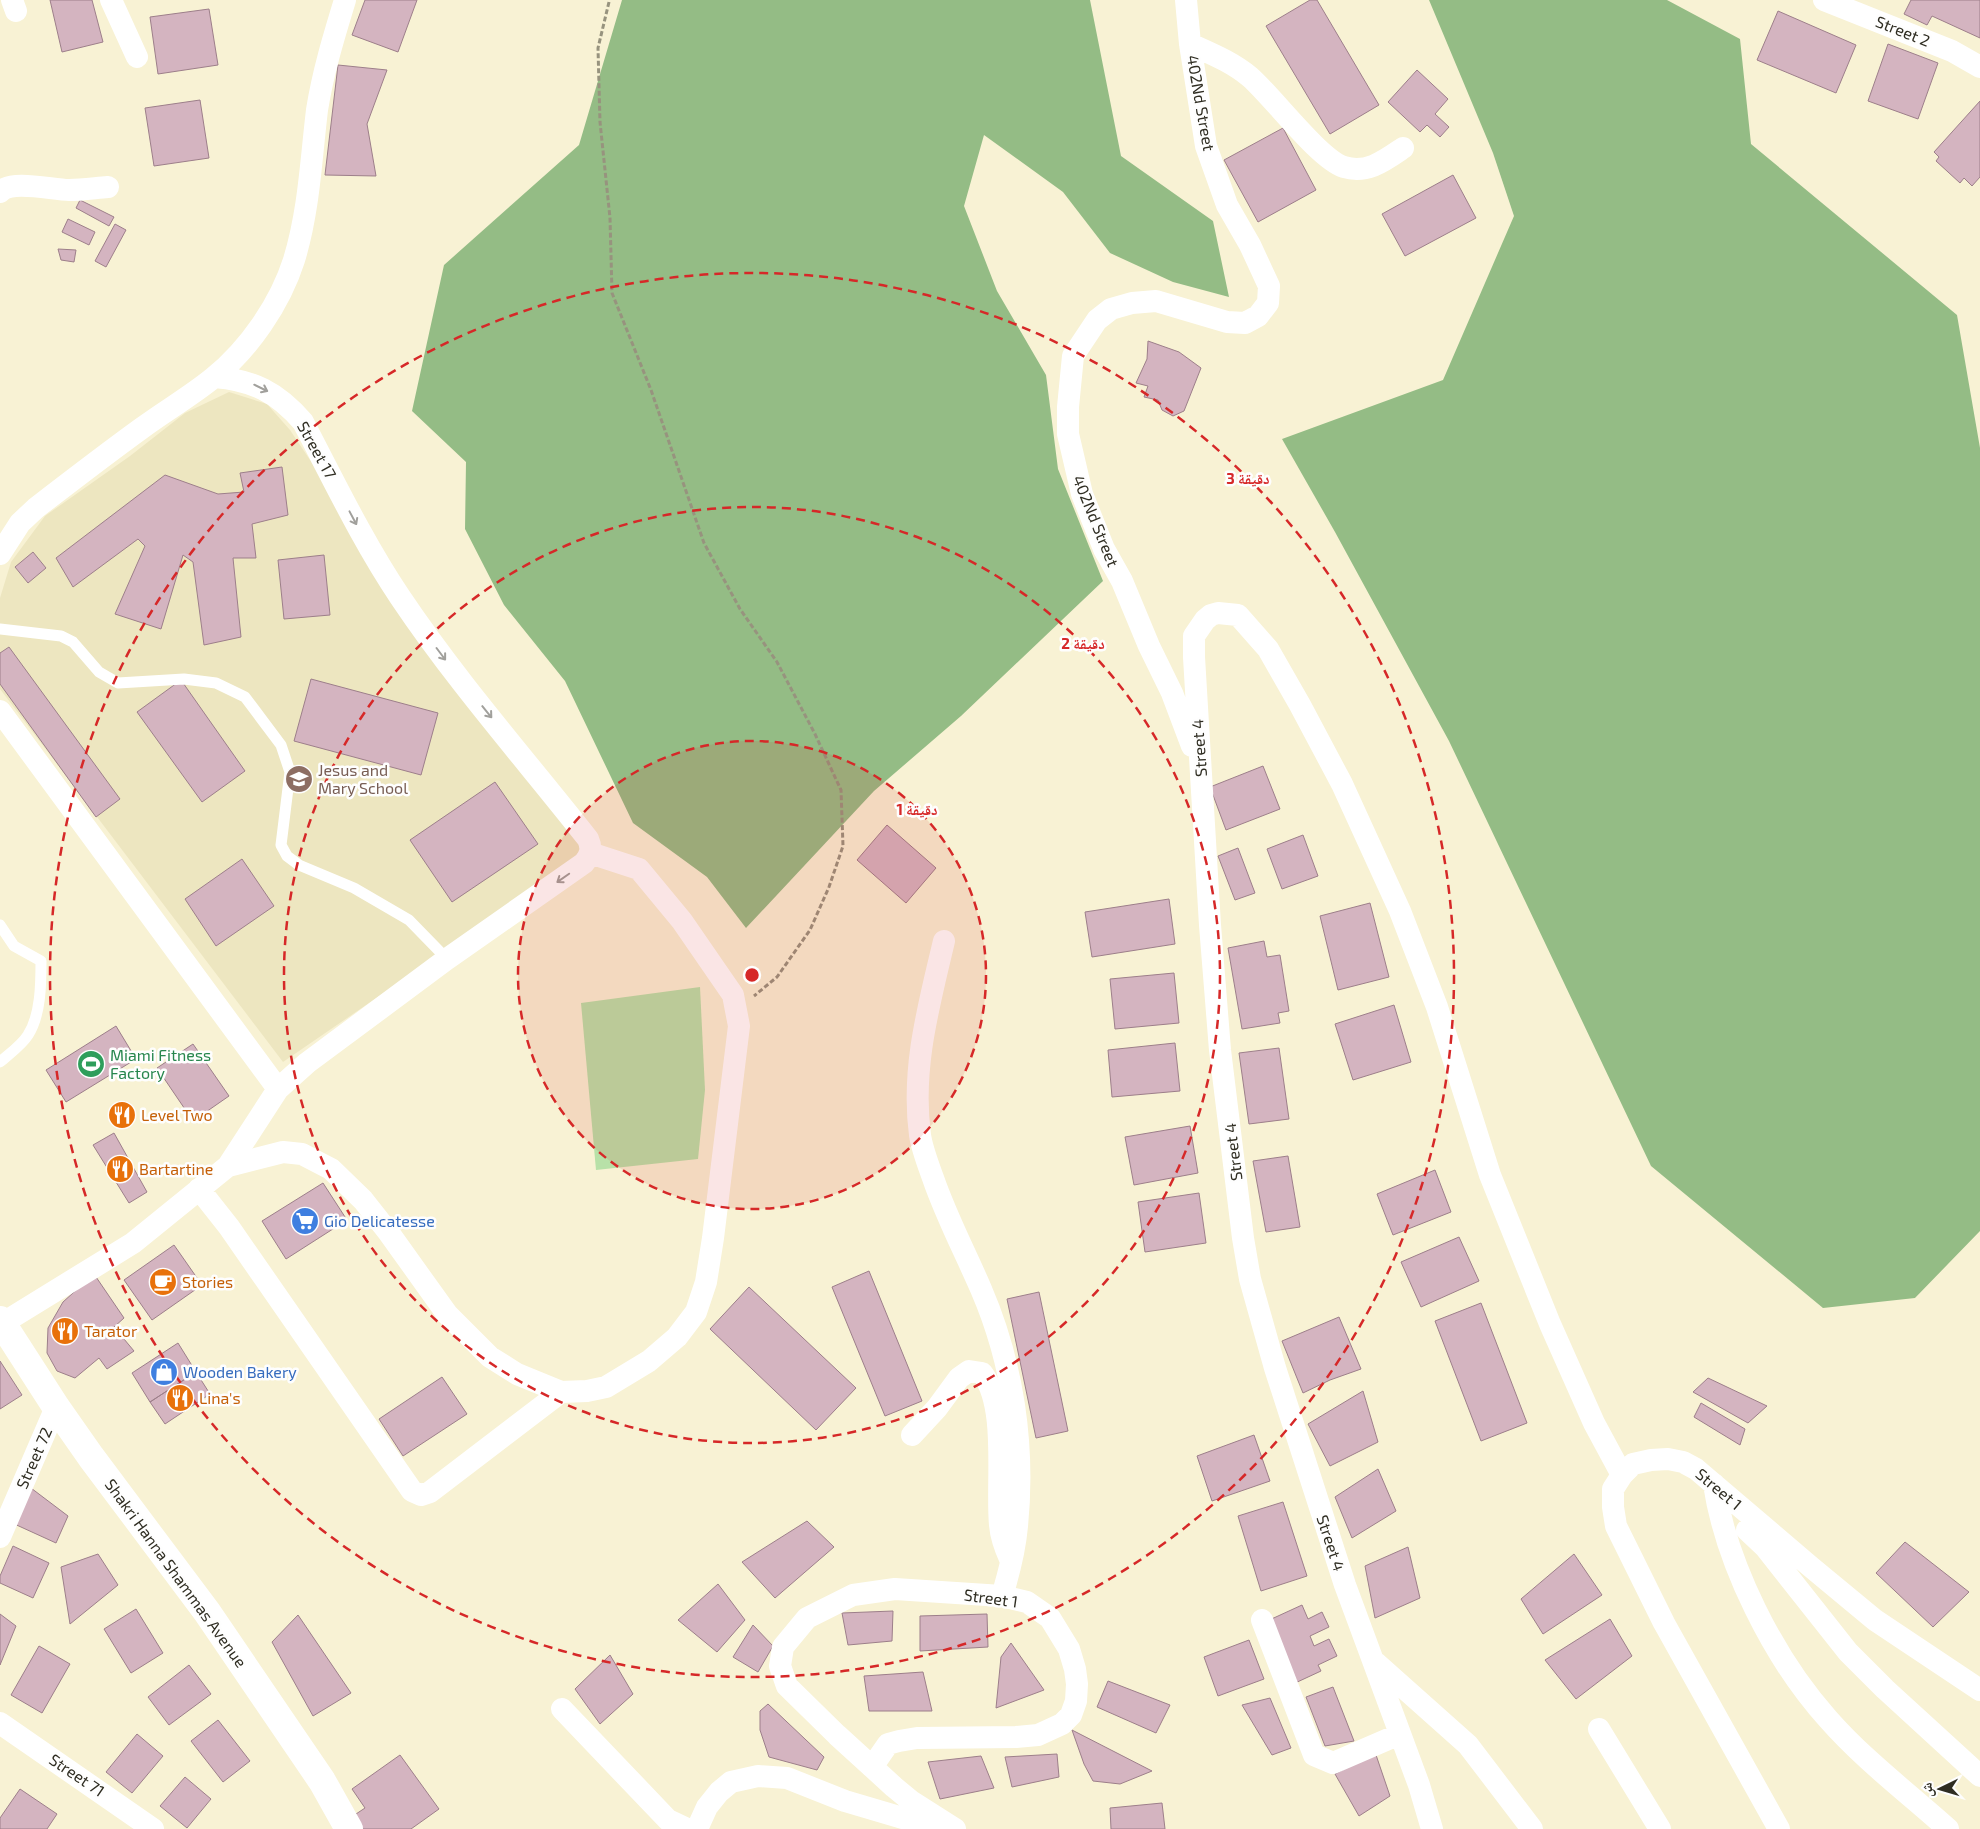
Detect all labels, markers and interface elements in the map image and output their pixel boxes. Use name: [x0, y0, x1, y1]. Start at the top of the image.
street label: Street 2: [1873, 11, 1933, 50]
street label: 402Nd Street: [1184, 54, 1219, 152]
one-way arrow: [253, 384, 268, 393]
street label: Street 17: [294, 418, 341, 482]
text: 3 دقيقة: [1226, 469, 1270, 487]
street label: 402Nd Street: [1069, 472, 1123, 569]
one-way arrow: [348, 510, 358, 525]
text: 2 دقيقة: [1061, 634, 1105, 652]
one-way arrow: [436, 647, 447, 660]
one-way arrow: [481, 705, 492, 718]
street label: Street 4: [1187, 718, 1210, 778]
place label: Jesus and Mary School: [318, 760, 408, 797]
school or university icon: Jesus and Mary School: [284, 764, 314, 794]
text: 1 دقيقة: [896, 800, 938, 818]
one-way arrow: [556, 873, 570, 883]
centre of rings: [743, 966, 761, 984]
place label: Miami Fitness Factory: [110, 1045, 211, 1082]
sports icon: Miami Fitness Factory: [76, 1049, 106, 1079]
restaurant icon: Level Two: [107, 1100, 137, 1130]
place label: Level Two: [141, 1105, 213, 1124]
street label: Street 4: [1220, 1122, 1245, 1182]
restaurant icon: Bartartine: [105, 1154, 135, 1184]
place label: Bartartine: [139, 1159, 213, 1178]
supermarket icon: Gio Delicatesse: [290, 1206, 320, 1236]
place label: Gio Delicatesse: [324, 1211, 435, 1230]
cafe icon: Stories: [148, 1267, 178, 1297]
place label: Stories: [182, 1272, 233, 1291]
restaurant icon: Tarator: [50, 1316, 80, 1346]
place label: Tarator: [84, 1321, 138, 1340]
shop icon: Wooden Bakery: [149, 1357, 179, 1387]
place label: Wooden Bakery: [183, 1362, 297, 1381]
restaurant icon: Lina's: [165, 1383, 195, 1413]
place label: Lina's: [199, 1388, 241, 1407]
street label: Street 72: [12, 1424, 55, 1491]
street label: Street 1: [1692, 1464, 1746, 1513]
street label: Shakri Hanna Shammas Avenue: [102, 1475, 251, 1671]
street label: Street 4: [1313, 1512, 1350, 1573]
street label: Street 1: [963, 1584, 1019, 1611]
street label: Street 71: [46, 1749, 109, 1800]
north arrow: [1915, 1764, 1965, 1814]
text: ش: [1917, 1782, 1937, 1798]

